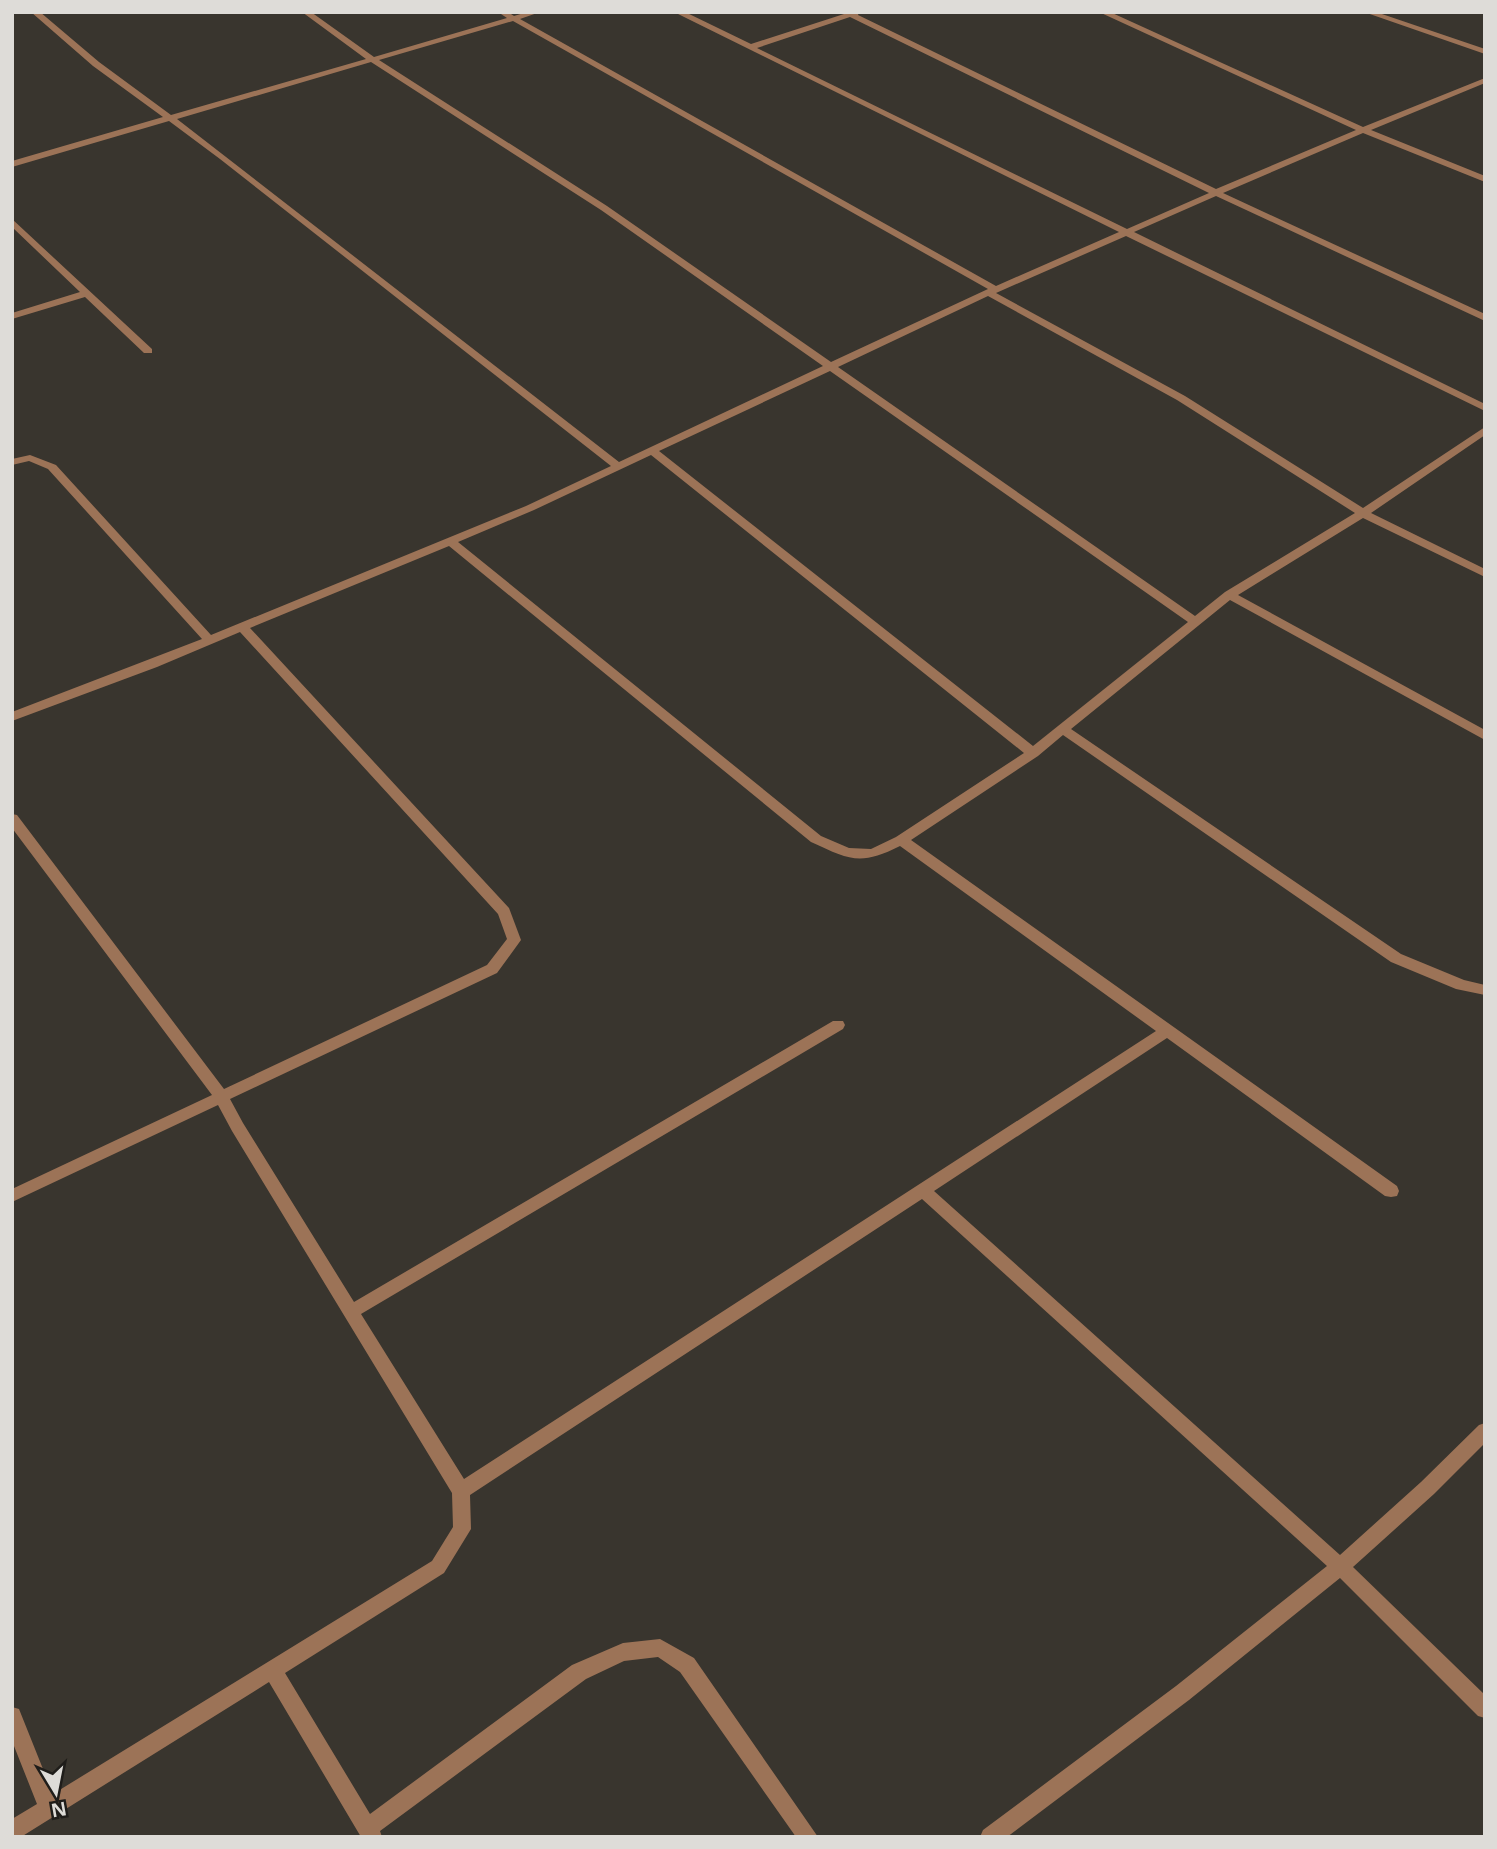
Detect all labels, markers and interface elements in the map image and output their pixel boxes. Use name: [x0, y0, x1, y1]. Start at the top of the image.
north arrow: [21, 1758, 91, 1828]
text: N: [49, 1796, 69, 1824]

